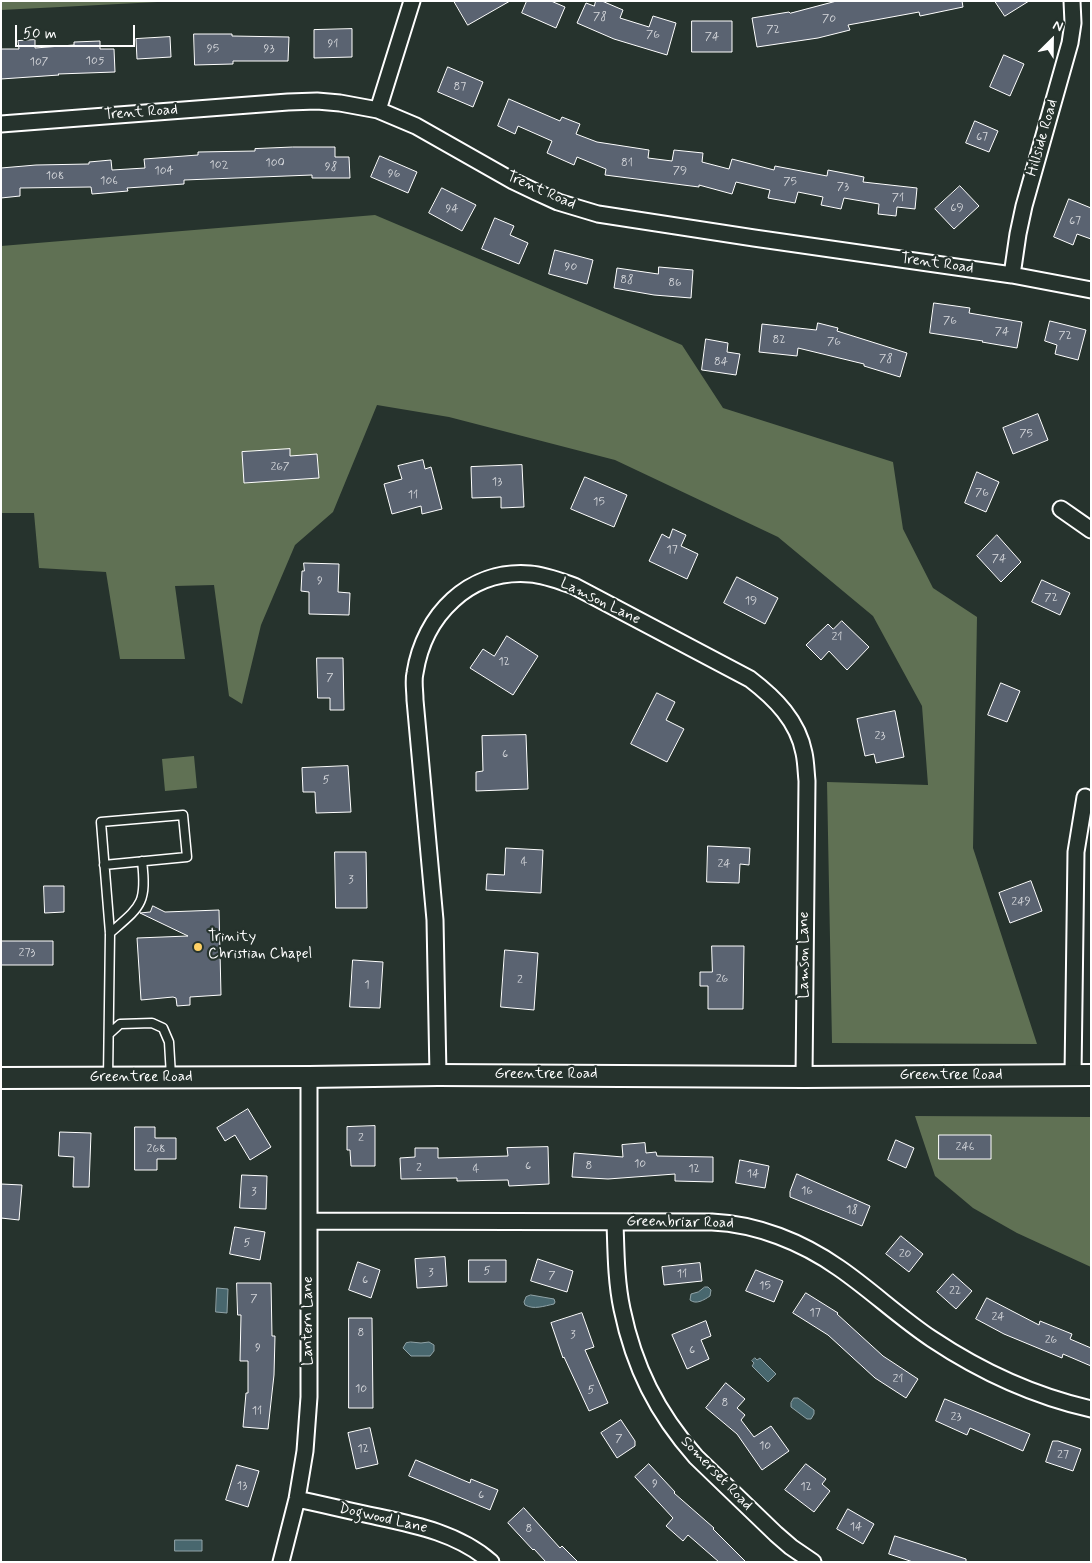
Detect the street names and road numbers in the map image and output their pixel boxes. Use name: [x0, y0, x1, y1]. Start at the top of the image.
street label: Hillside Road: [1023, 98, 1063, 178]
street label: Trent Road: [104, 101, 178, 125]
street label: Trent Road: [504, 168, 578, 214]
street label: Trent Road: [899, 250, 975, 278]
street label: Lamson Lane: [557, 575, 643, 629]
street label: Lamson Lane: [796, 911, 814, 999]
street label: Greentree Road: [494, 1066, 598, 1084]
street label: Greentree Road: [899, 1067, 1003, 1085]
street label: Greentree Road: [89, 1069, 193, 1087]
street label: Greenbriar Road: [626, 1213, 734, 1233]
street label: Lantern Lane: [300, 1276, 318, 1366]
street label: Somerset Road: [676, 1433, 756, 1515]
street label: Dogwood Lane: [337, 1500, 429, 1538]

